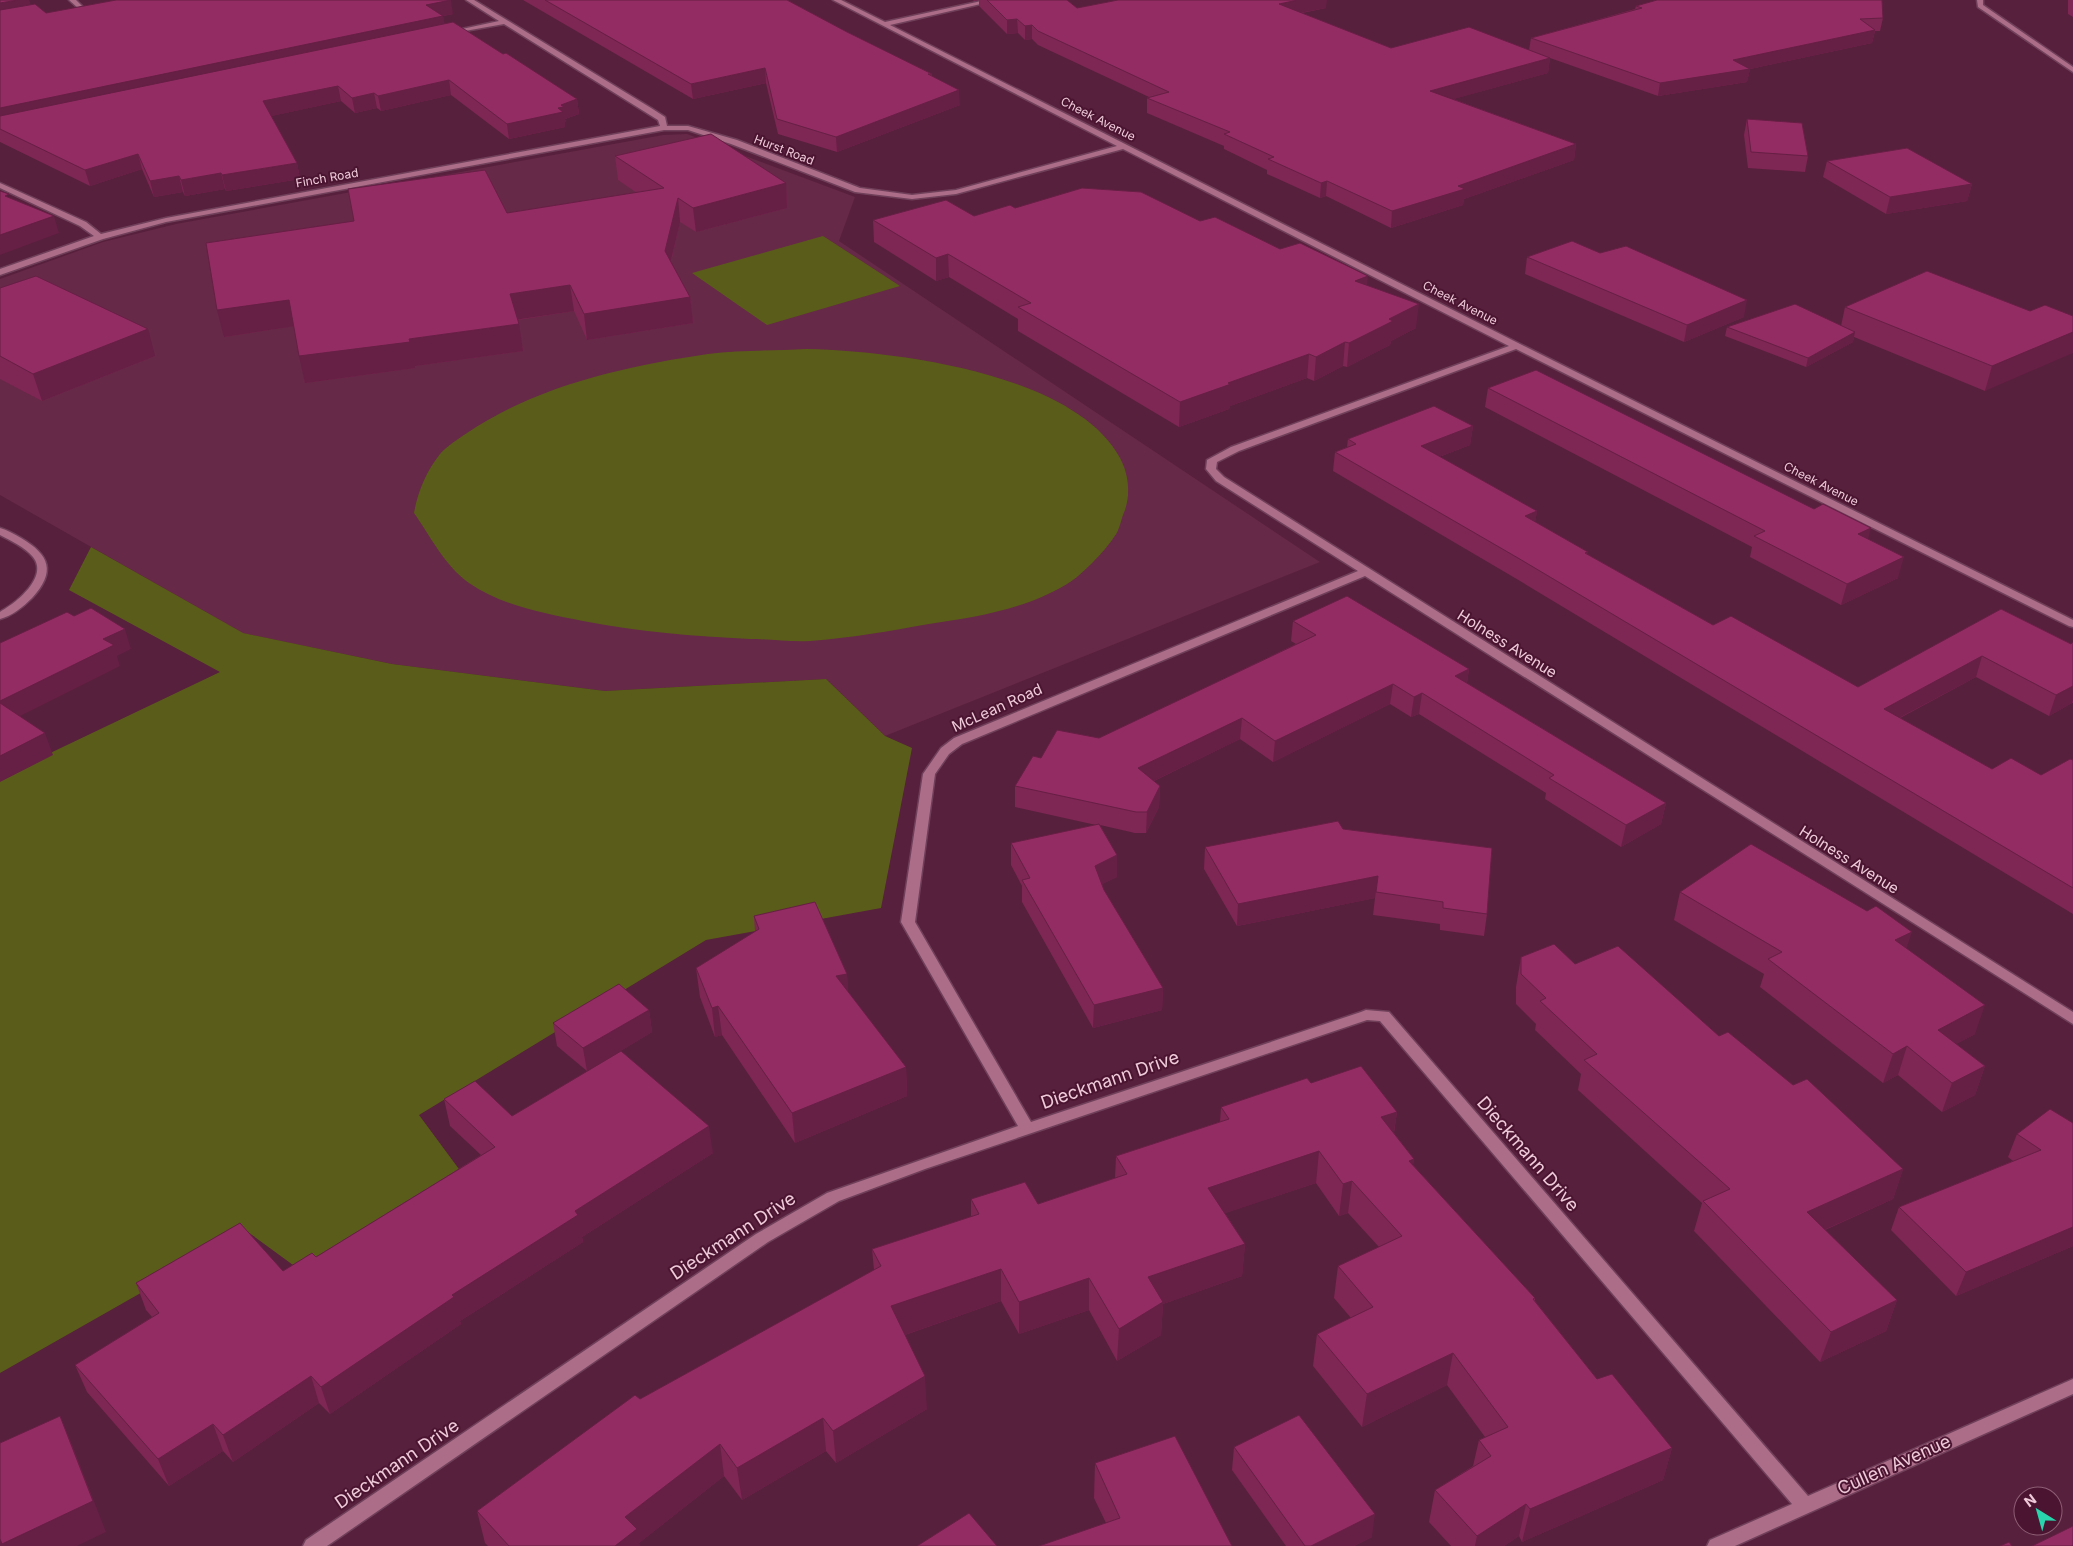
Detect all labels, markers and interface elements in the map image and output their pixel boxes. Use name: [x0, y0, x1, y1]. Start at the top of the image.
street label: Cheek Avenue: [1058, 93, 1138, 144]
street label: Hurst Road: [752, 131, 816, 168]
street label: Finch Road: [294, 165, 359, 190]
street label: Cheek Avenue: [1420, 277, 1500, 328]
street label: Cheek Avenue: [1781, 458, 1861, 509]
street label: Holness Avenue: [1454, 605, 1561, 682]
street label: McLean Road: [949, 679, 1045, 736]
street label: Holness Avenue: [1796, 821, 1903, 898]
street label: Dieckmann Drive: [1038, 1046, 1182, 1113]
street label: Dieckmann Drive: [1473, 1092, 1584, 1215]
street label: Dieckmann Drive: [666, 1187, 799, 1284]
street label: Dieckmann Drive: [331, 1414, 463, 1513]
street label: Cullen Avenue: [1834, 1430, 1954, 1499]
north arrow: [2013, 1486, 2063, 1536]
text: N: [2020, 1490, 2039, 1510]

